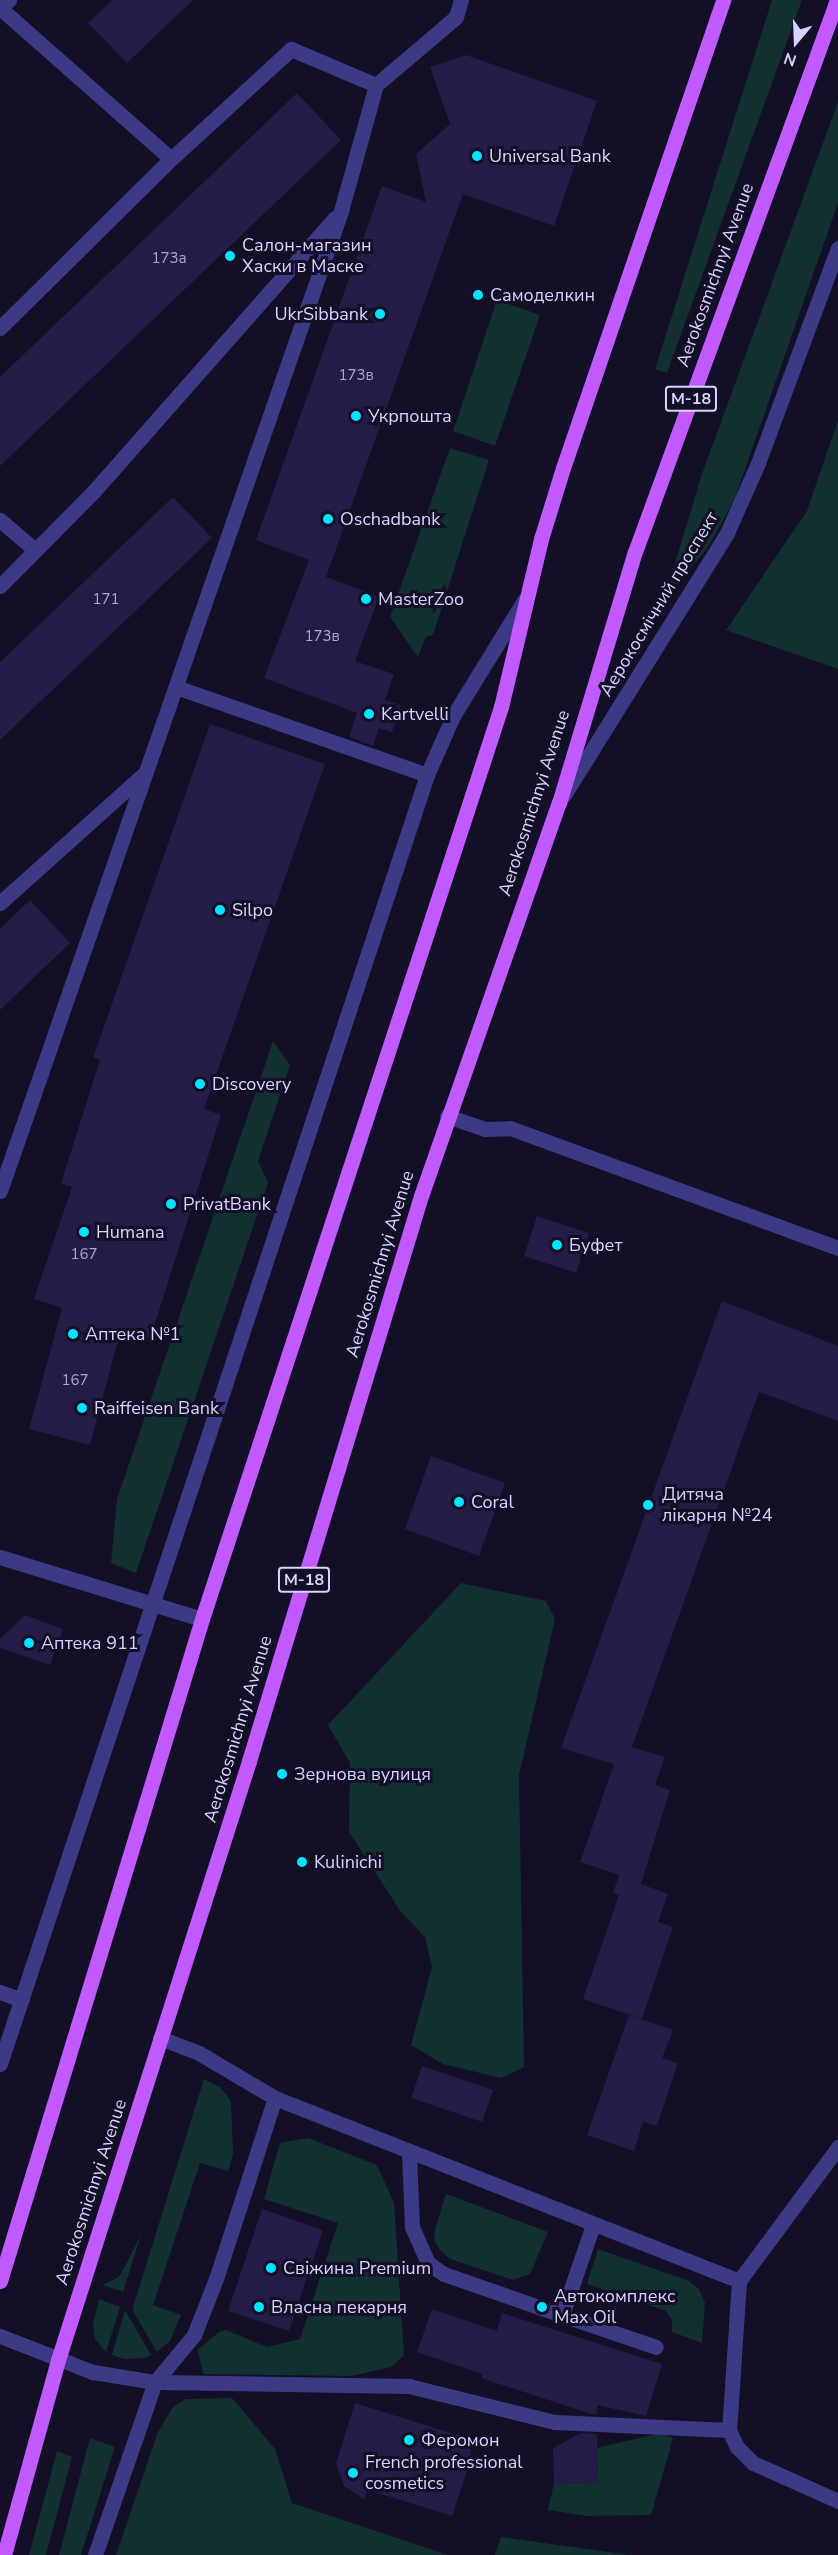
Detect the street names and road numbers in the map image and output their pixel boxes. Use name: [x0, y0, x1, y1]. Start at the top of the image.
street label: Aerokosmichnyi Avenue: [672, 180, 758, 370]
road number: М-18: [664, 386, 718, 412]
street label: Аерокосмічний проспект: [595, 508, 723, 700]
street label: Aerokosmichnyi Avenue: [494, 707, 574, 899]
street label: Aerokosmichnyi Avenue: [341, 1168, 419, 1360]
road number: М-18: [277, 1567, 331, 1593]
street label: Aerokosmichnyi Avenue: [199, 1633, 277, 1825]
street label: Aerokosmichnyi Avenue: [51, 2096, 131, 2288]

